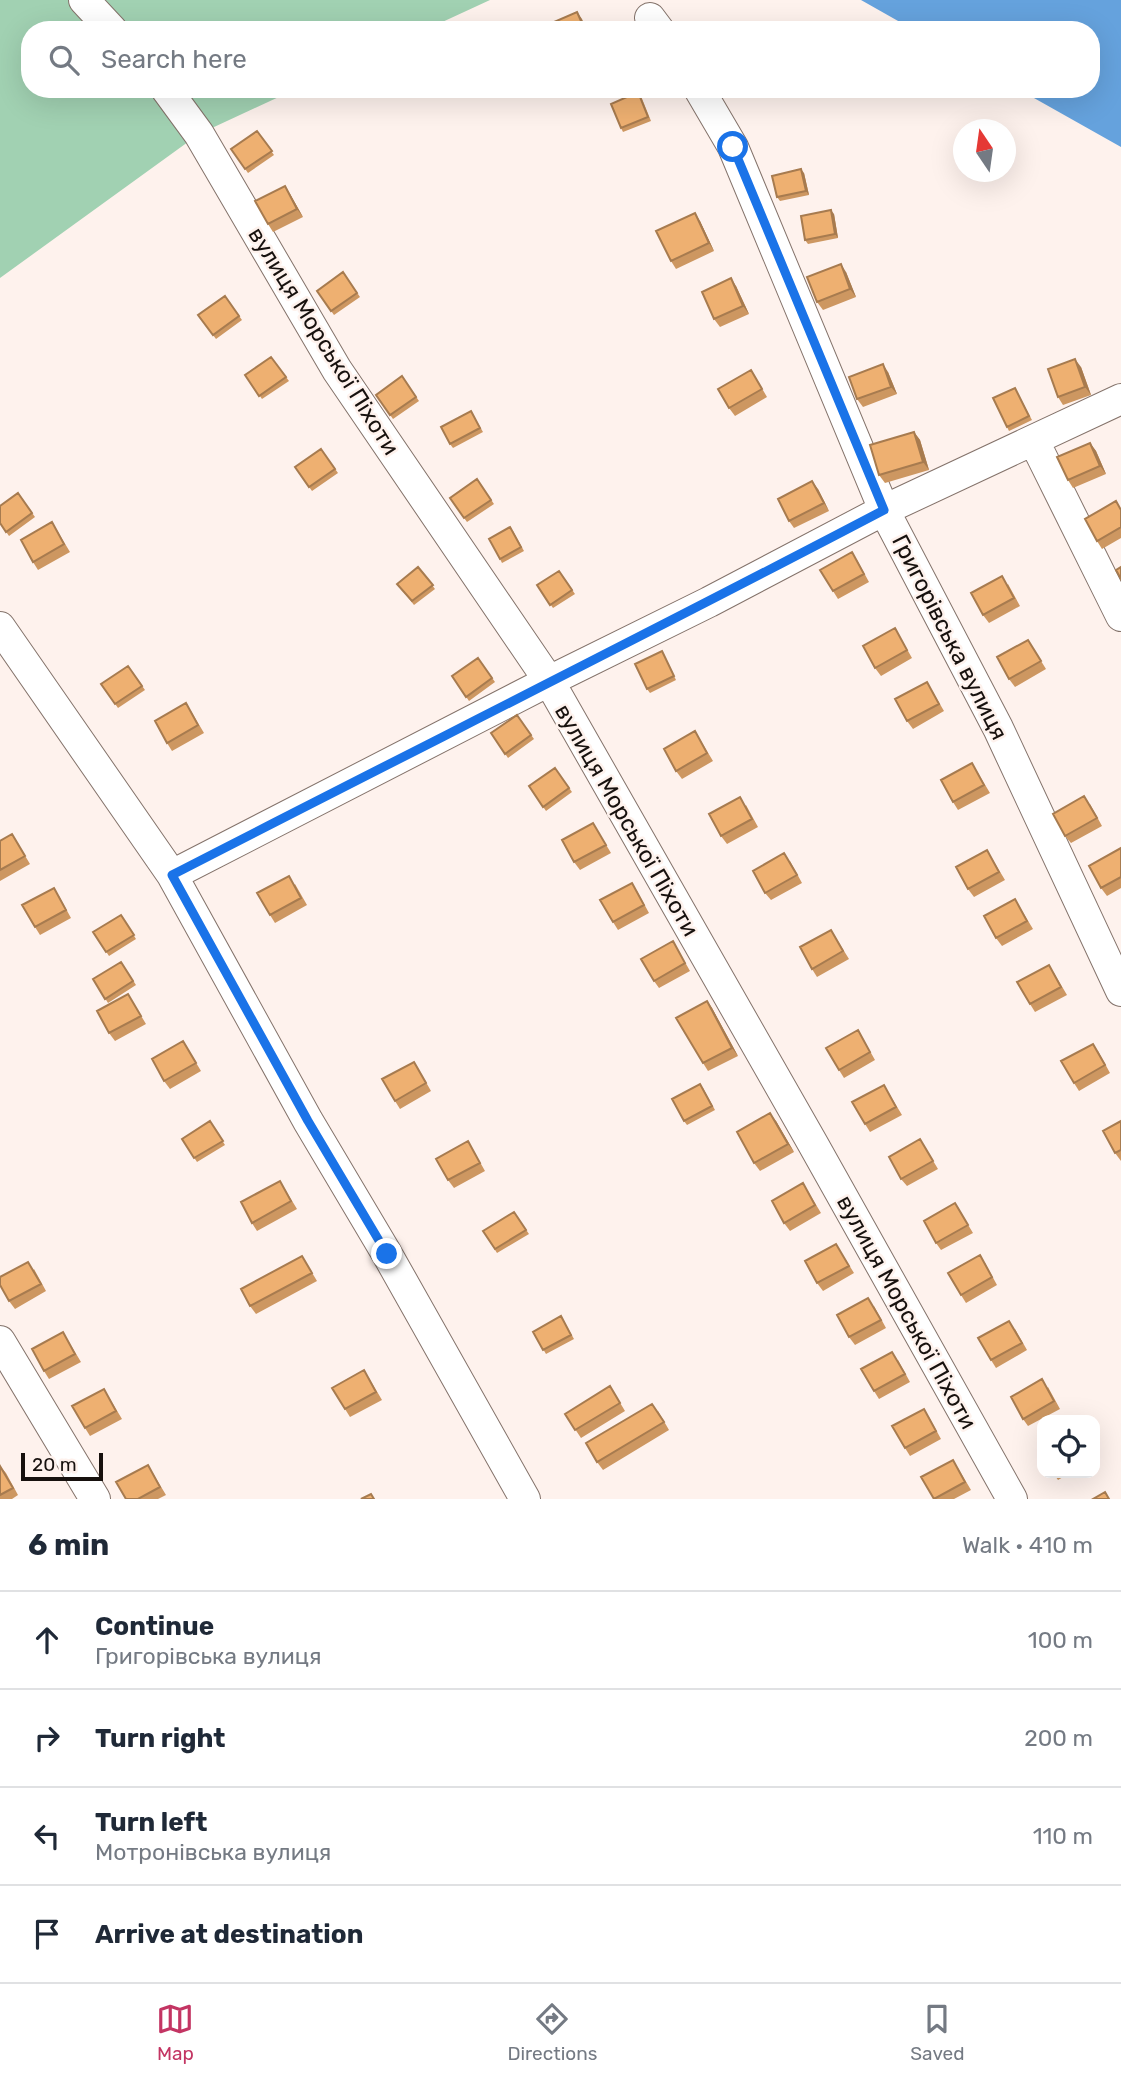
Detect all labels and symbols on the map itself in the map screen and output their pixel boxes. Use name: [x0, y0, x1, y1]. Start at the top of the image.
north arrow: [953, 119, 1016, 182]
route start: [717, 131, 748, 162]
street label: вулиця Морської Піхоти: [242, 222, 406, 460]
street label: Григорівська вулиця: [886, 530, 1014, 744]
street label: вулиця Морської Піхоти: [549, 699, 705, 941]
street label: вулиця Морської Піхоти: [831, 1190, 983, 1434]
route end: [371, 1238, 402, 1269]
scale bar: [21, 1450, 103, 1482]

